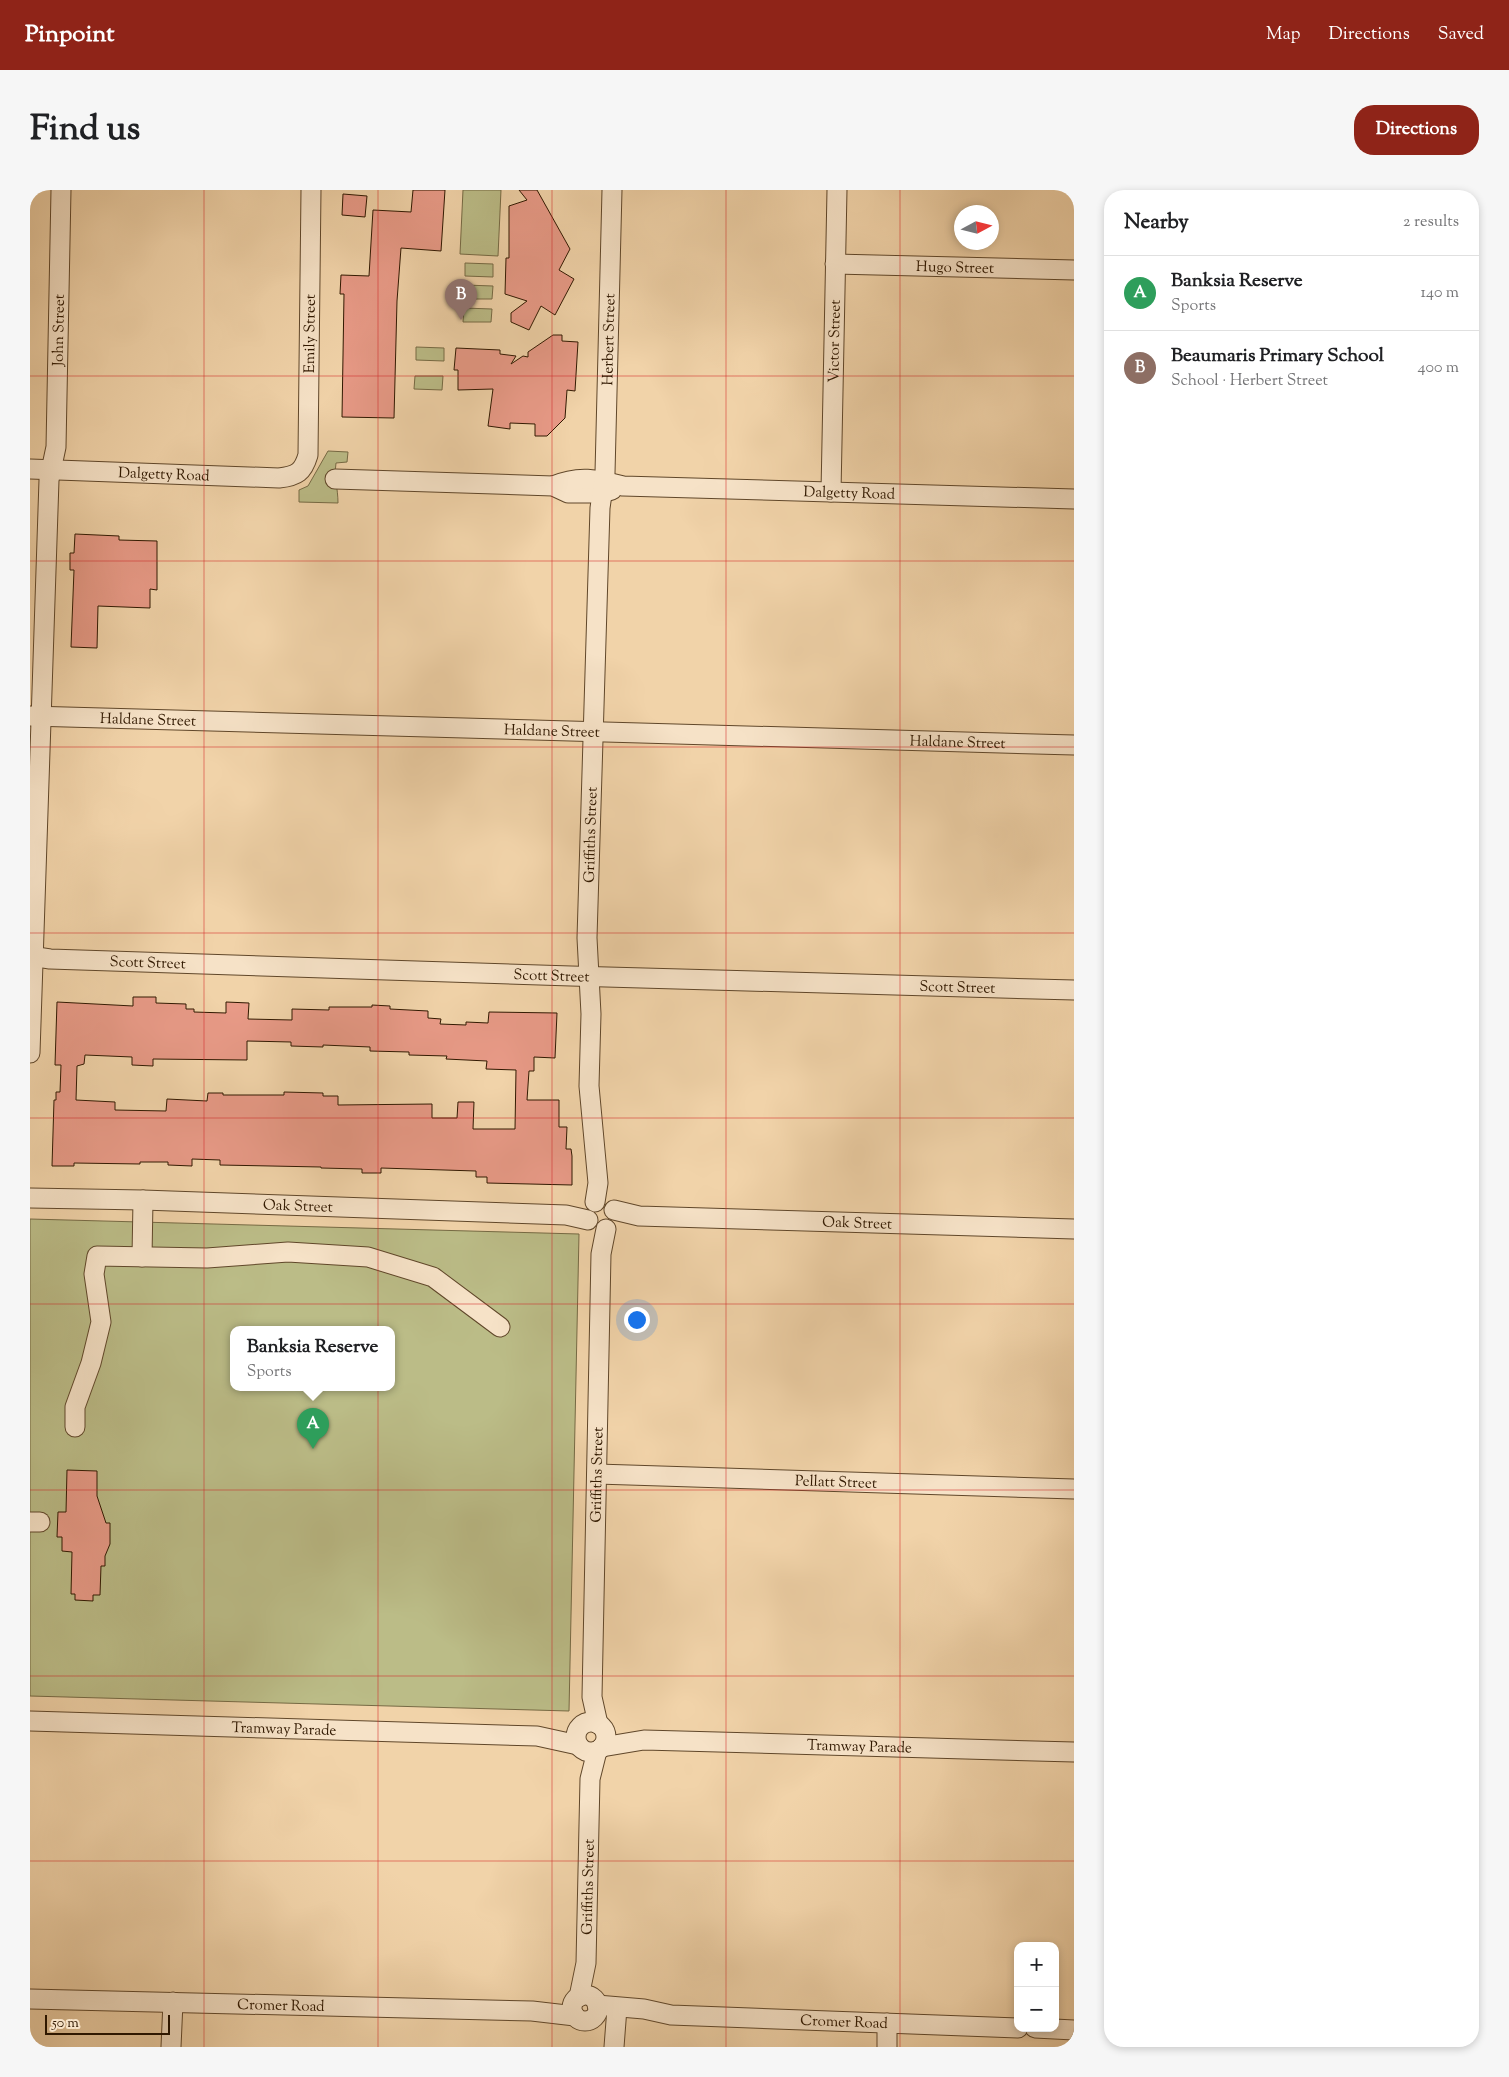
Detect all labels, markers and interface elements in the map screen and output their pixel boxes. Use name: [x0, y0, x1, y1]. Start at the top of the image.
text: Pinpoint: [25, 18, 114, 52]
text: Map: [1266, 22, 1301, 48]
text: Directions: [1329, 22, 1410, 48]
text: Saved: [1438, 22, 1484, 48]
text: Find us: [30, 105, 140, 156]
button: Directions: [1354, 105, 1479, 155]
north arrow: [954, 205, 999, 250]
text: Nearby: [1124, 208, 1189, 238]
text: 2 results: [1403, 211, 1459, 234]
street label: Hugo Street: [916, 257, 994, 280]
text: Banksia Reserve: [1171, 268, 1303, 295]
pin: B: [445, 279, 477, 320]
text: A: [1134, 282, 1147, 305]
text: 140 m: [1421, 282, 1459, 305]
street label: Herbert Street: [598, 293, 621, 386]
street label: John Street: [49, 294, 71, 367]
street label: Emily Street: [300, 294, 322, 373]
text: Sports: [1171, 295, 1216, 318]
street label: Victor Street: [824, 299, 847, 383]
text: Beaumaris Primary School: [1171, 343, 1384, 370]
text: B: [1135, 357, 1145, 380]
text: 400 m: [1418, 357, 1459, 380]
text: School · Herbert Street: [1171, 370, 1328, 393]
street label: Dalgetty Road: [118, 463, 211, 488]
street label: Dalgetty Road: [803, 482, 896, 506]
street label: Haldane Street: [100, 709, 196, 733]
street label: Haldane Street: [503, 720, 600, 744]
street label: Haldane Street: [909, 731, 1006, 755]
street label: Griffiths Street: [580, 787, 604, 883]
street label: Scott Street: [109, 952, 186, 975]
street label: Scott Street: [513, 965, 590, 989]
street label: Scott Street: [919, 977, 996, 1000]
street label: Oak Street: [263, 1195, 333, 1219]
street label: Oak Street: [822, 1212, 892, 1236]
your location: [624, 1307, 650, 1333]
popup: [230, 1326, 395, 1391]
text: Banksia Reserve: [247, 1334, 378, 1361]
text: Sports: [247, 1361, 292, 1384]
pin: A: [297, 1408, 329, 1449]
street label: Griffiths Street: [587, 1426, 609, 1523]
street label: Pellatt Street: [794, 1471, 877, 1495]
street label: Tramway Parade: [231, 1718, 337, 1742]
street label: Tramway Parade: [806, 1736, 912, 1759]
street label: Griffiths Street: [578, 1838, 601, 1935]
map controls: [1014, 1942, 1059, 2032]
button: +: [1014, 1942, 1059, 1987]
button: −: [1014, 1987, 1059, 2032]
street label: Cromer Road: [237, 1995, 325, 2018]
street label: Cromer Road: [800, 2011, 889, 2035]
scale bar: [45, 2012, 170, 2035]
text: 50 m: [52, 2014, 79, 2034]

